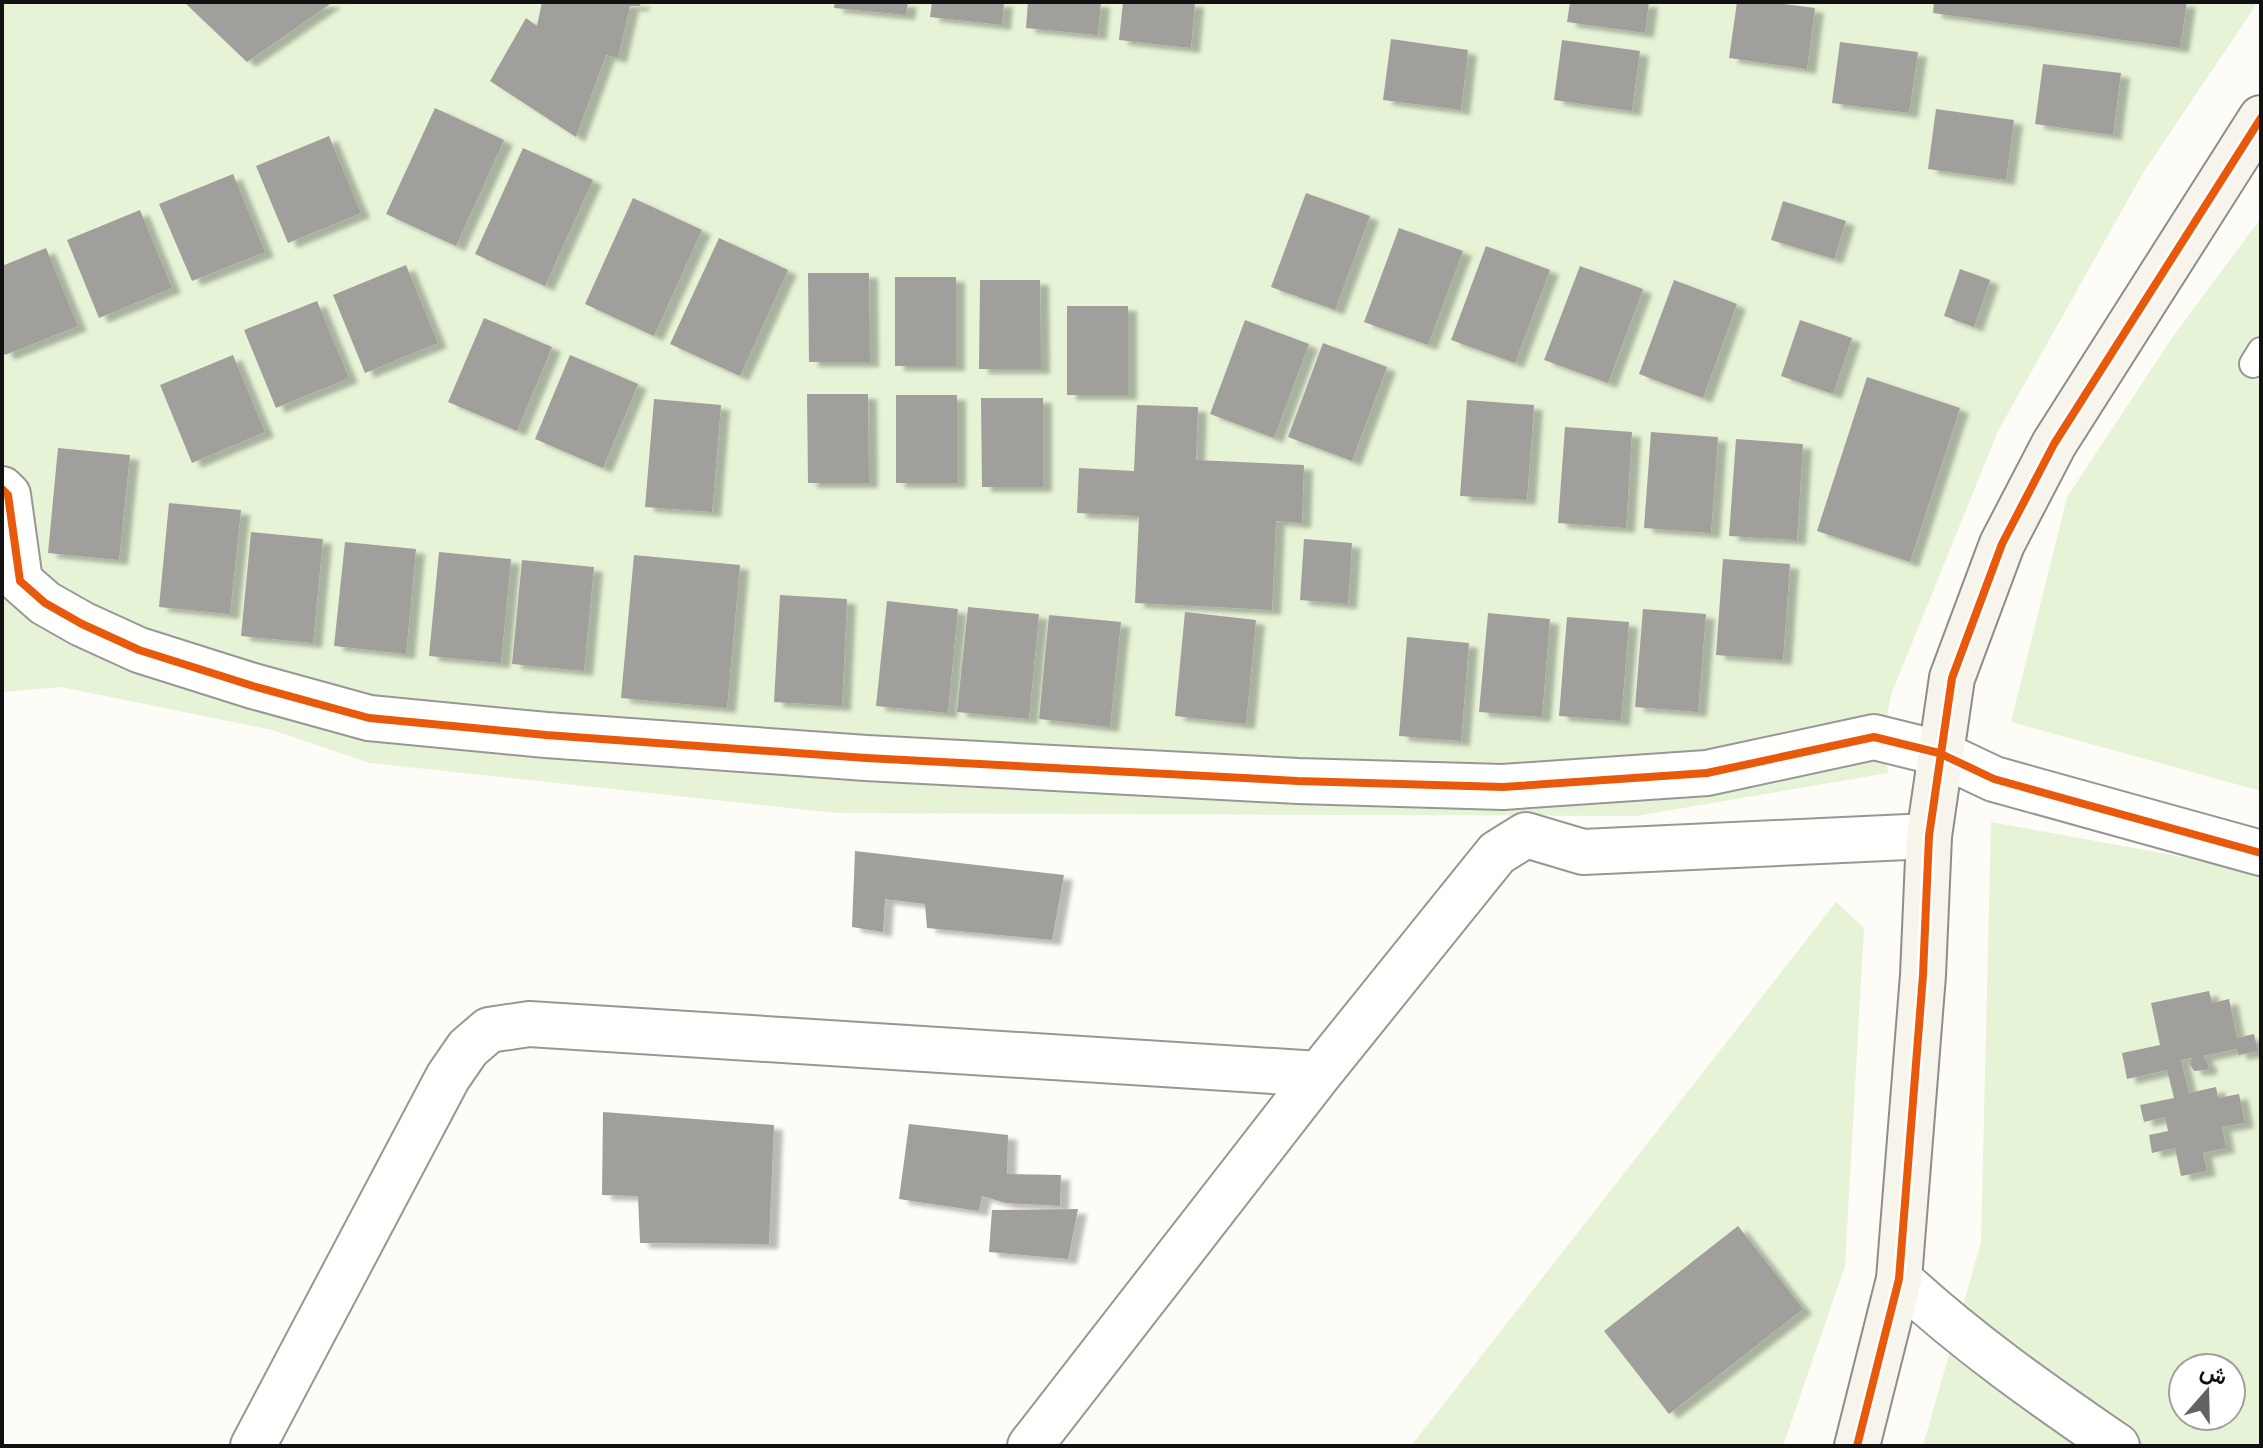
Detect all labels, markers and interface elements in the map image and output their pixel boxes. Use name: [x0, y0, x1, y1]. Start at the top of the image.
north arrow: [2167, 1352, 2247, 1432]
text: ش: [2195, 1355, 2231, 1395]

